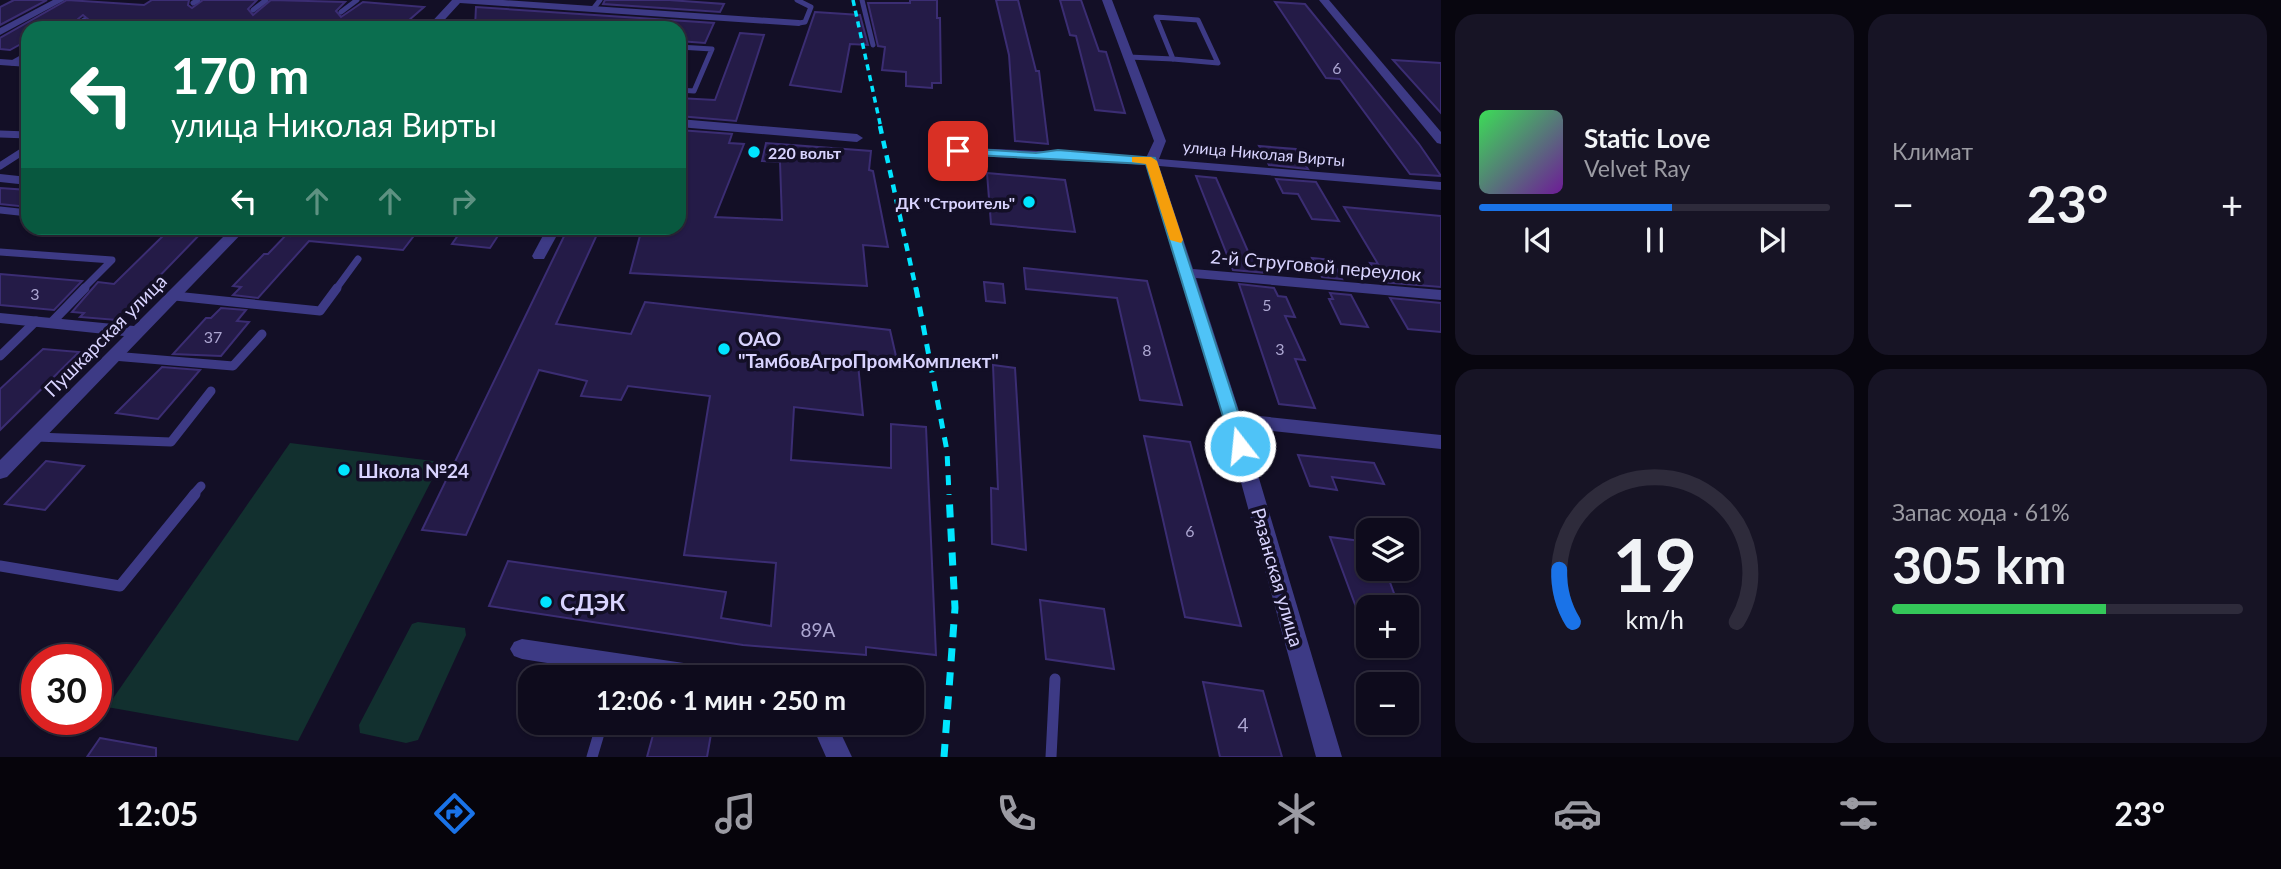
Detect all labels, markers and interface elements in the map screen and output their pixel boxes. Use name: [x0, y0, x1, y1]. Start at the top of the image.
text: 170 m: [171, 46, 309, 104]
icon: left: [56, 49, 147, 140]
house number: 6: [1332, 58, 1342, 77]
text: улица Николая Вирты: [171, 105, 497, 144]
pin: [928, 121, 988, 181]
text: Static Love: [1584, 122, 1711, 154]
icon: arrive: [939, 132, 977, 170]
street label: улица Николая Вирты: [1182, 136, 1346, 170]
text: Климат: [1892, 137, 1973, 165]
place label: 220 вольт: [768, 143, 842, 162]
marker: 220 вольт: [746, 144, 762, 160]
text: Velvet Ray: [1584, 154, 1690, 182]
text: 23°: [2027, 172, 2108, 234]
text: −: [1892, 181, 1914, 227]
text: +: [2221, 181, 2243, 227]
icon: left: [225, 182, 263, 220]
icon: ahead: [298, 182, 336, 220]
icon: ahead: [371, 182, 409, 220]
icon: right: [444, 182, 482, 220]
place label: ДК "Строитель": [896, 193, 1015, 212]
marker: ДК "Строитель": [1021, 194, 1037, 210]
icon: previous: [1519, 221, 1557, 259]
icon: pause: [1636, 221, 1674, 259]
icon: next: [1753, 221, 1791, 259]
street label: 2-й Струговой переулок: [1209, 244, 1423, 286]
street label: Пушкарская улица: [39, 269, 171, 401]
house number: 3: [30, 284, 40, 303]
house number: 5: [1262, 295, 1272, 314]
house number: 37: [204, 327, 222, 346]
place label: ОАО "ТамбовАгроПромКомплект": [738, 327, 999, 372]
house number: 3: [1275, 339, 1285, 358]
house number: 8: [1142, 340, 1152, 359]
marker: ОАО "ТамбовАгроПромКомплект": [716, 341, 732, 357]
position arrow: [1203, 409, 1277, 483]
place label: Школа №24: [358, 459, 469, 482]
marker: Школа №24: [336, 462, 352, 478]
text: Запас хода · 61%: [1892, 498, 2070, 526]
street label: Рязанская улица: [1247, 505, 1309, 649]
map controls: [1356, 518, 1419, 735]
button: layers: [1356, 518, 1419, 581]
text: 19: [1612, 520, 1697, 608]
house number: 6: [1185, 521, 1195, 540]
text: 305 km: [1892, 533, 2066, 595]
place label: СДЭК: [560, 588, 625, 616]
marker: СДЭК: [538, 594, 554, 610]
button: +: [1356, 595, 1419, 658]
text: km/h: [1625, 604, 1684, 634]
house number: 89А: [801, 618, 836, 641]
speed limit sign: 30: [21, 644, 112, 735]
button: −: [1356, 672, 1419, 735]
text: 12:06 · 1 мин · 250 m: [596, 684, 846, 716]
house number: 4: [1237, 713, 1249, 736]
icon: directions: [430, 789, 479, 838]
icon: music: [711, 789, 760, 838]
icon: phone: [992, 789, 1041, 838]
icon: climate: [1272, 789, 1321, 838]
icon: car: [1553, 789, 1602, 838]
icon: filters: [1834, 789, 1883, 838]
text: 12:05: [116, 794, 198, 833]
text: 23°: [2115, 794, 2165, 833]

